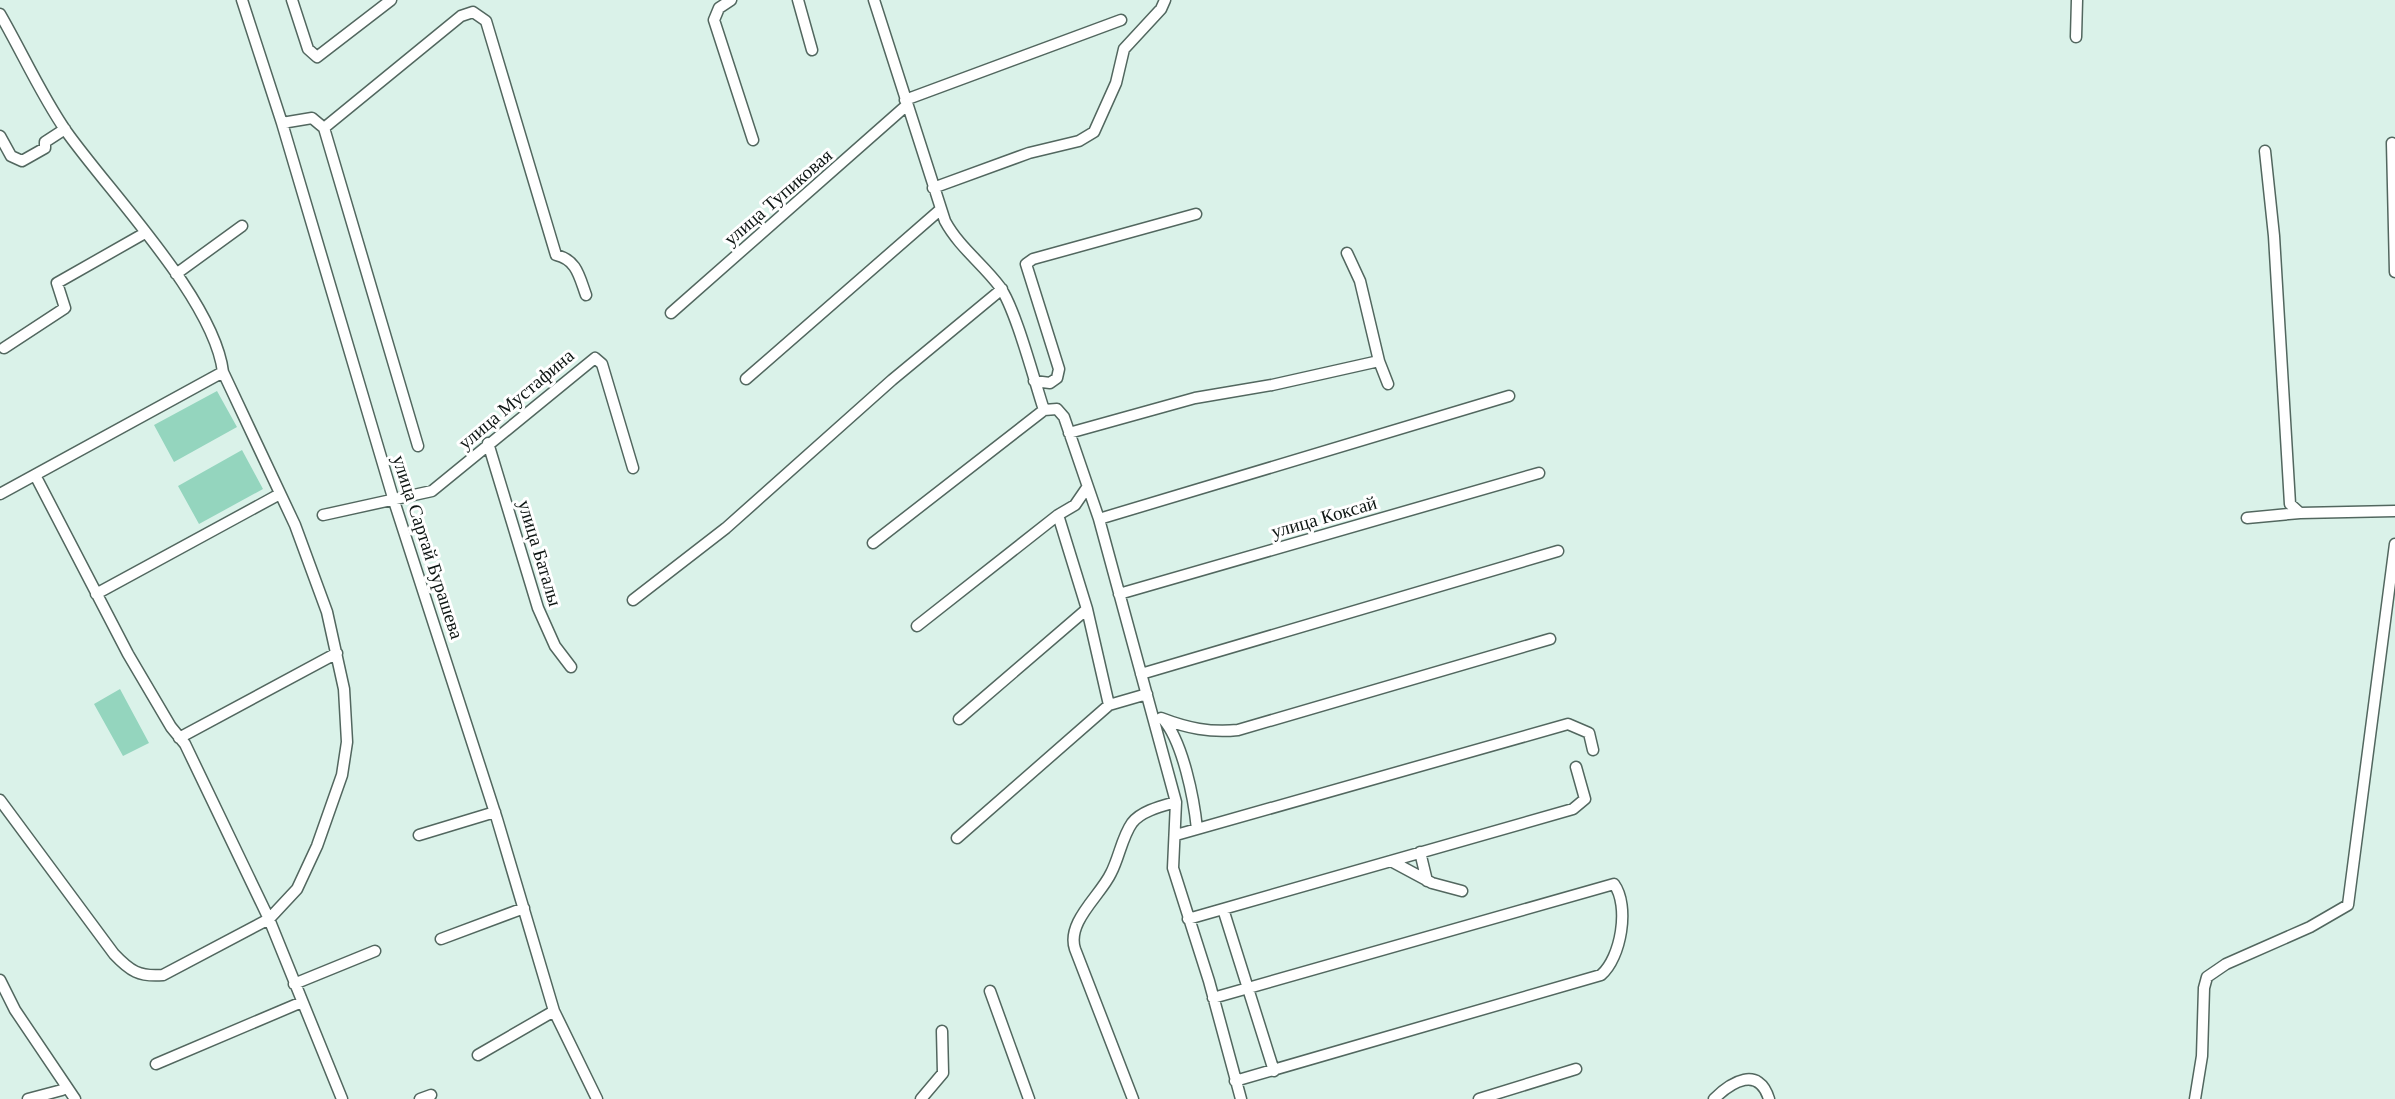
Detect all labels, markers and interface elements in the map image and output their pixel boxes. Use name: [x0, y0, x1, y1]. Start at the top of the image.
street label: улица Тупиковая: [720, 144, 836, 249]
street label: улица Мустафина: [454, 344, 578, 453]
street label: улица Сартай Бурашева: [388, 452, 468, 642]
street label: улица Коксай: [1269, 492, 1379, 542]
street label: улица Баталы: [514, 497, 566, 609]

